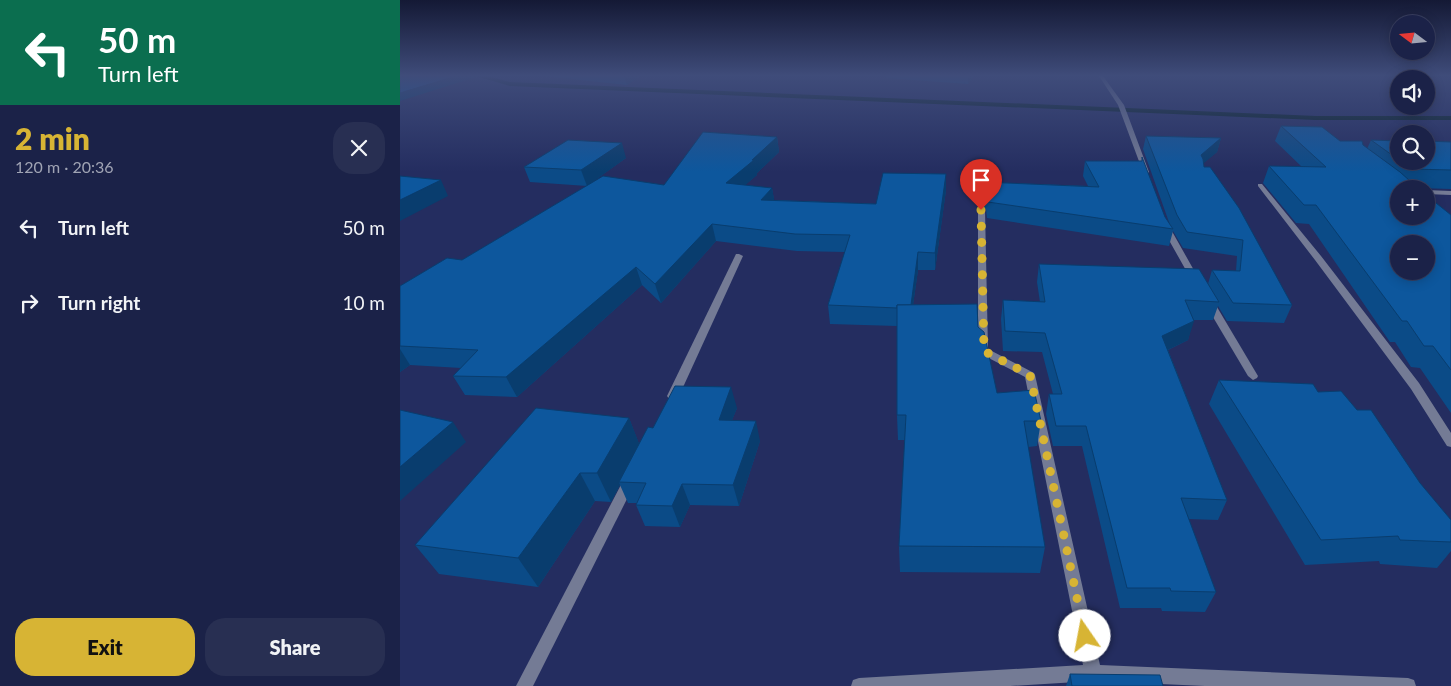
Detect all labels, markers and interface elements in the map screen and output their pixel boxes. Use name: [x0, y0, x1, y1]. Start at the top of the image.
north arrow: [1390, 15, 1435, 60]
map controls: [1390, 15, 1435, 280]
text: 50 m: [98, 18, 176, 60]
icon: left: [15, 20, 80, 85]
text: Turn left: [98, 60, 179, 87]
button: sound: [1390, 70, 1435, 115]
text: 2 min: [15, 120, 90, 156]
button: close: [333, 122, 385, 174]
button: search: [1390, 125, 1435, 170]
text: 120 m · 20:36: [15, 157, 114, 176]
pin: [960, 159, 1002, 210]
icon: arrive: [967, 166, 995, 194]
button: +: [1390, 180, 1435, 225]
icon: left: [15, 214, 43, 242]
text: Turn left: [58, 216, 129, 239]
text: 50 m: [342, 216, 385, 239]
button: −: [1390, 235, 1435, 280]
icon: right: [15, 289, 43, 317]
text: Turn right: [58, 291, 140, 314]
text: 10 m: [342, 291, 385, 314]
position arrow: [1058, 609, 1110, 661]
button: Exit: [15, 618, 195, 676]
button: Share: [205, 618, 385, 676]

